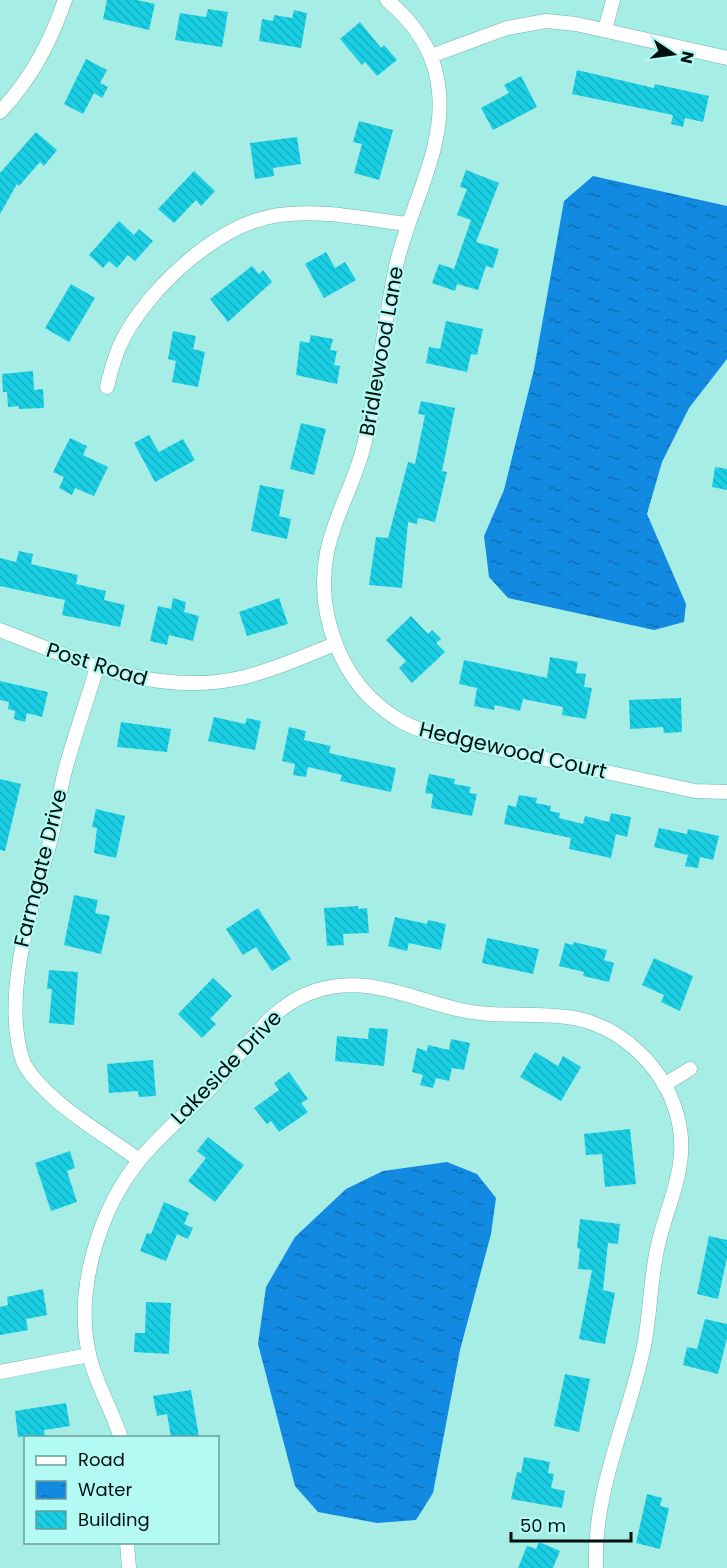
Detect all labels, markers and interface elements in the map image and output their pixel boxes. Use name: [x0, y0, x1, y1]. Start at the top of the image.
north arrow: [643, 24, 703, 84]
text: N: [675, 49, 700, 66]
street label: Bridlewood Lane: [352, 264, 410, 438]
street label: Post Road: [43, 635, 151, 693]
street label: Hedgewood Court: [416, 714, 610, 786]
street label: Farmgate Drive: [6, 786, 74, 950]
street label: Lakeside Drive: [164, 1003, 288, 1131]
legend: [24, 1436, 219, 1544]
text: Road: [78, 1447, 125, 1472]
text: Water: [78, 1477, 132, 1502]
scale bar: [511, 1505, 631, 1543]
text: Building: [78, 1507, 150, 1532]
text: 50 m: [520, 1513, 566, 1538]

